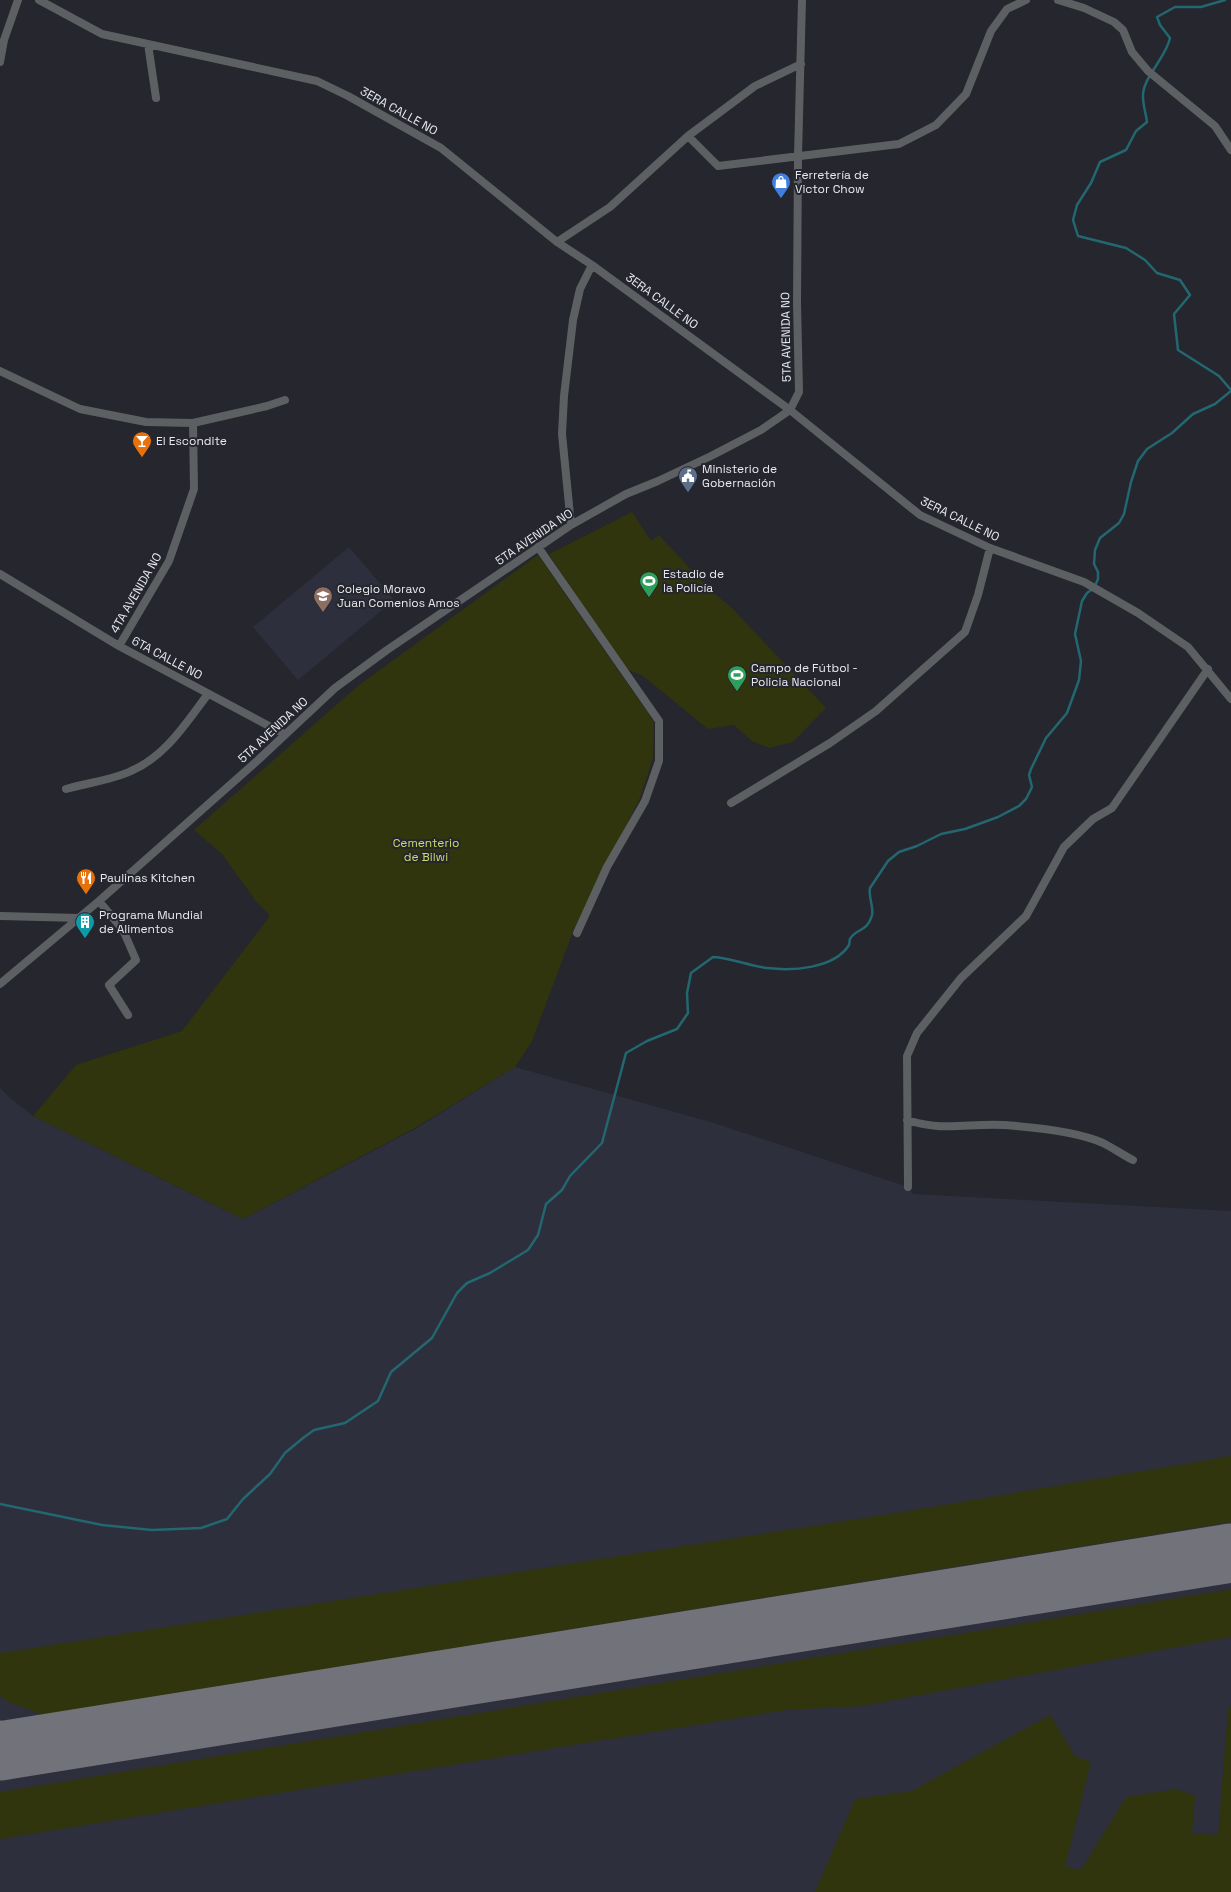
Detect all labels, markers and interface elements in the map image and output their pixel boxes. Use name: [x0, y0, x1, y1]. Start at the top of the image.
street label: 3ERA CALLE NO: [357, 83, 441, 139]
place label: Ferretería de Victor Chow: [795, 167, 869, 197]
shop icon: Ferretería de Victor Chow: [770, 171, 792, 199]
street label: 3ERA CALLE NO: [622, 269, 702, 333]
street label: 5TA AVENIDA NO: [777, 292, 795, 382]
bar icon: El Escondite: [131, 430, 153, 458]
place label: El Escondite: [156, 433, 227, 449]
place label: Ministerio de Gobernación: [702, 461, 777, 491]
public building icon: Ministerio de Gobernación: [677, 465, 699, 493]
street label: 3ERA CALLE NO: [918, 493, 1002, 545]
street label: 5TA AVENIDA NO: [492, 505, 576, 569]
street label: 4TA AVENIDA NO: [106, 550, 166, 636]
place label: Estadio de la Policía: [663, 566, 724, 596]
sports icon: Estadio de la Policía: [638, 570, 660, 598]
place label: Colegio Moravo Juan Comenios Amos: [337, 581, 460, 611]
school or university icon: Colegio Moravo Juan Comenios Amos: [312, 585, 334, 613]
street label: 6TA CALLE NO: [129, 633, 205, 683]
place label: Campo de Fútbol - Policia Nacional: [751, 660, 858, 690]
sports icon: Campo de Fútbol - Policia Nacional: [726, 664, 748, 692]
street label: 5TA AVENIDA NO: [235, 693, 311, 767]
park label: Cementerio de Bilwi: [393, 835, 459, 865]
restaurant icon: Paulinas Kitchen: [75, 867, 97, 895]
place label: Paulinas Kitchen: [100, 870, 195, 886]
place label: Programa Mundial de Alimentos: [99, 907, 203, 937]
building icon: Programa Mundial de Alimentos: [74, 911, 96, 939]

